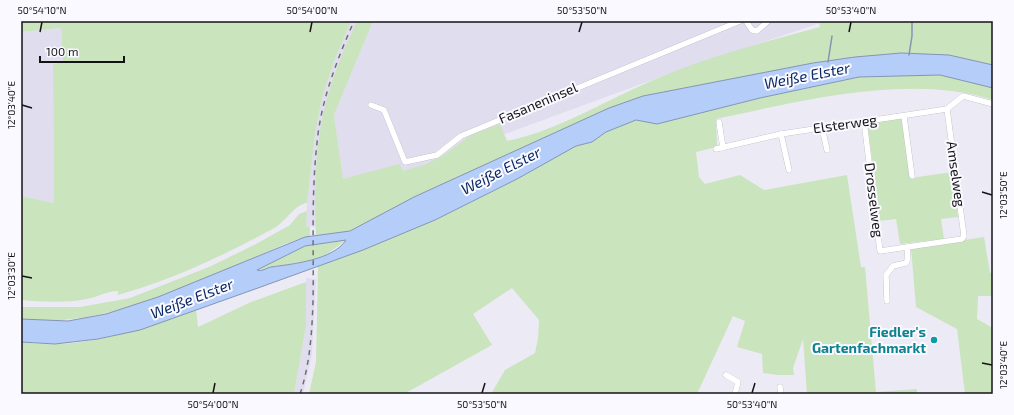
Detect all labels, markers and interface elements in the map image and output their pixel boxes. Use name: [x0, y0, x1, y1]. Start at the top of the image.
text: 50°54'10"N: [17, 4, 67, 16]
text: 50°54'00"N: [286, 4, 338, 16]
text: 50°53'50"N: [557, 4, 607, 16]
text: 50°53'40"N: [826, 4, 876, 16]
scale bar: [40, 38, 124, 64]
text: 100 m: [46, 44, 78, 58]
water label: Weiße Elster: [762, 58, 852, 92]
street label: Fasaneninsel: [496, 78, 581, 127]
text: 12°03'40"E: [5, 81, 17, 129]
street label: Elsterweg: [812, 111, 878, 136]
street label: Amselweg: [943, 140, 970, 208]
water label: Weiße Elster: [458, 142, 544, 198]
street label: Drosselweg: [861, 162, 888, 238]
text: 12°03'50"E: [997, 171, 1009, 219]
text: 12°03'30"E: [5, 252, 17, 300]
water label: Weiße Elster: [148, 274, 237, 322]
place label: Fiedler's Gartenfachmarkt: [812, 323, 926, 356]
marker: Fiedler's Gartenfachmarkt: [929, 335, 939, 345]
text: 12°03'40"E: [997, 341, 1009, 389]
text: 50°54'00"N: [187, 398, 239, 410]
text: 50°53'50"N: [457, 398, 507, 410]
text: 50°53'40"N: [727, 398, 777, 410]

